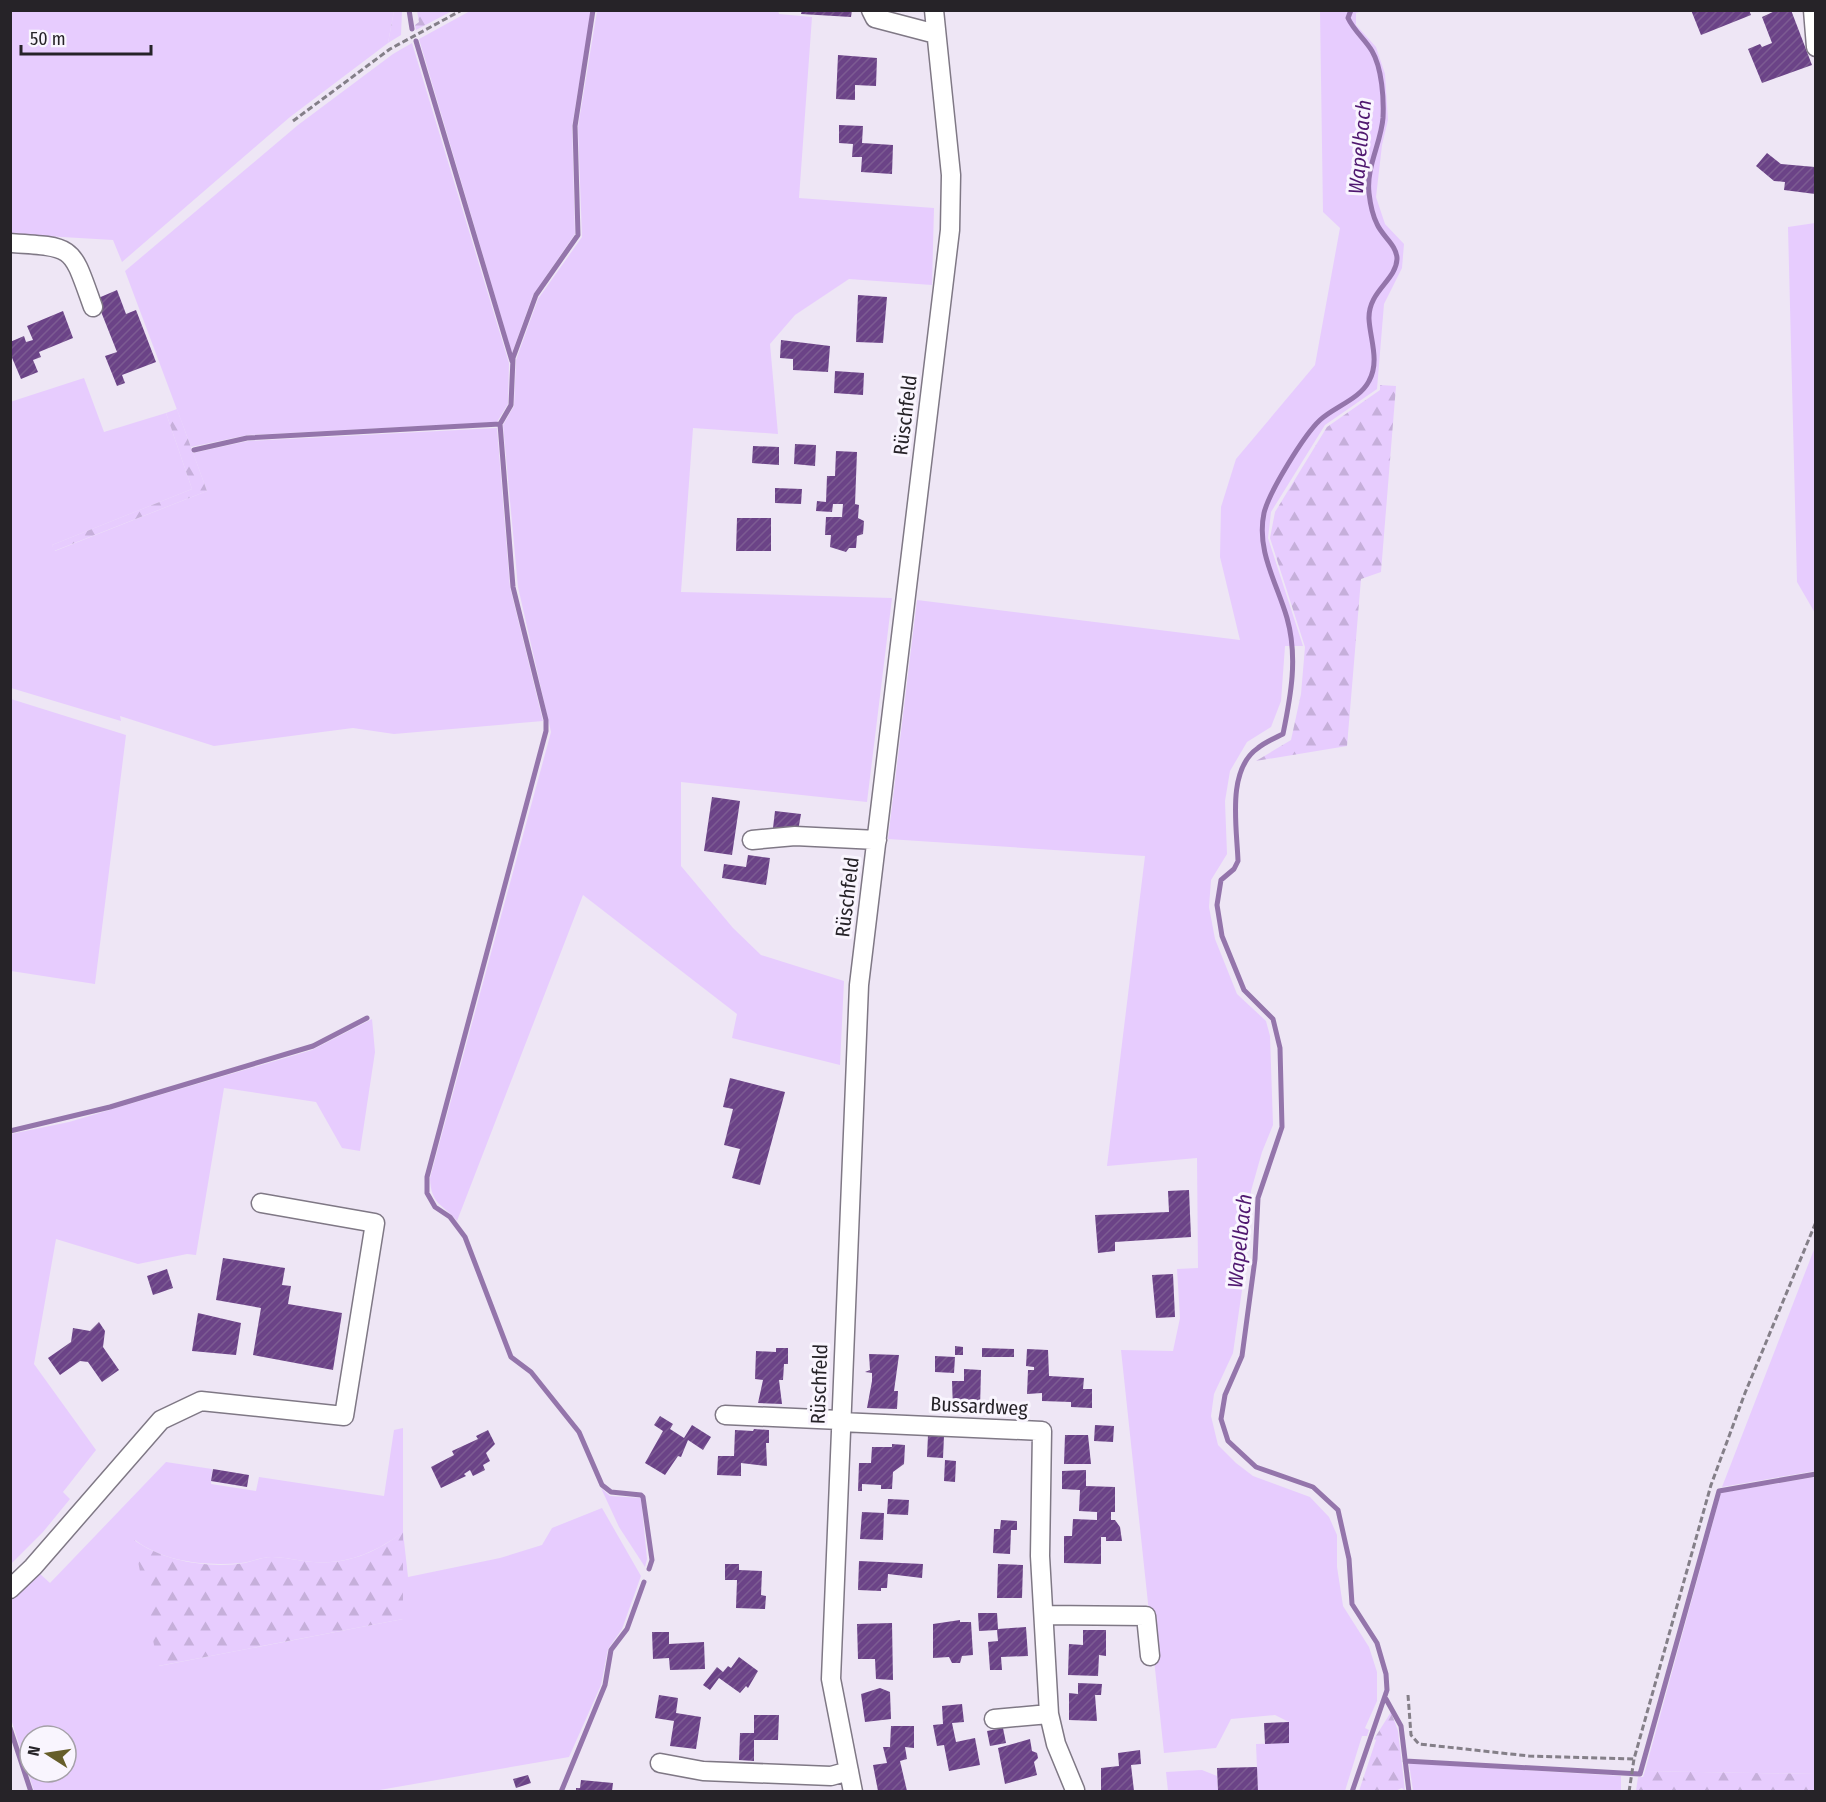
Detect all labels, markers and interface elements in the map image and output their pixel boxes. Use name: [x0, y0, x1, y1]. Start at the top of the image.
scale bar: [21, 18, 152, 56]
text: 50 m: [30, 28, 66, 50]
water label: Wapelbach: [1343, 99, 1377, 195]
street label: Rüschfeld: [888, 373, 922, 457]
street label: Rüschfeld: [830, 855, 864, 939]
water label: Wapelbach: [1222, 1193, 1258, 1289]
street label: Rüschfeld: [806, 1343, 832, 1425]
street label: Bussardweg: [930, 1391, 1029, 1421]
north arrow: [18, 1724, 78, 1784]
text: N: [24, 1744, 44, 1758]

